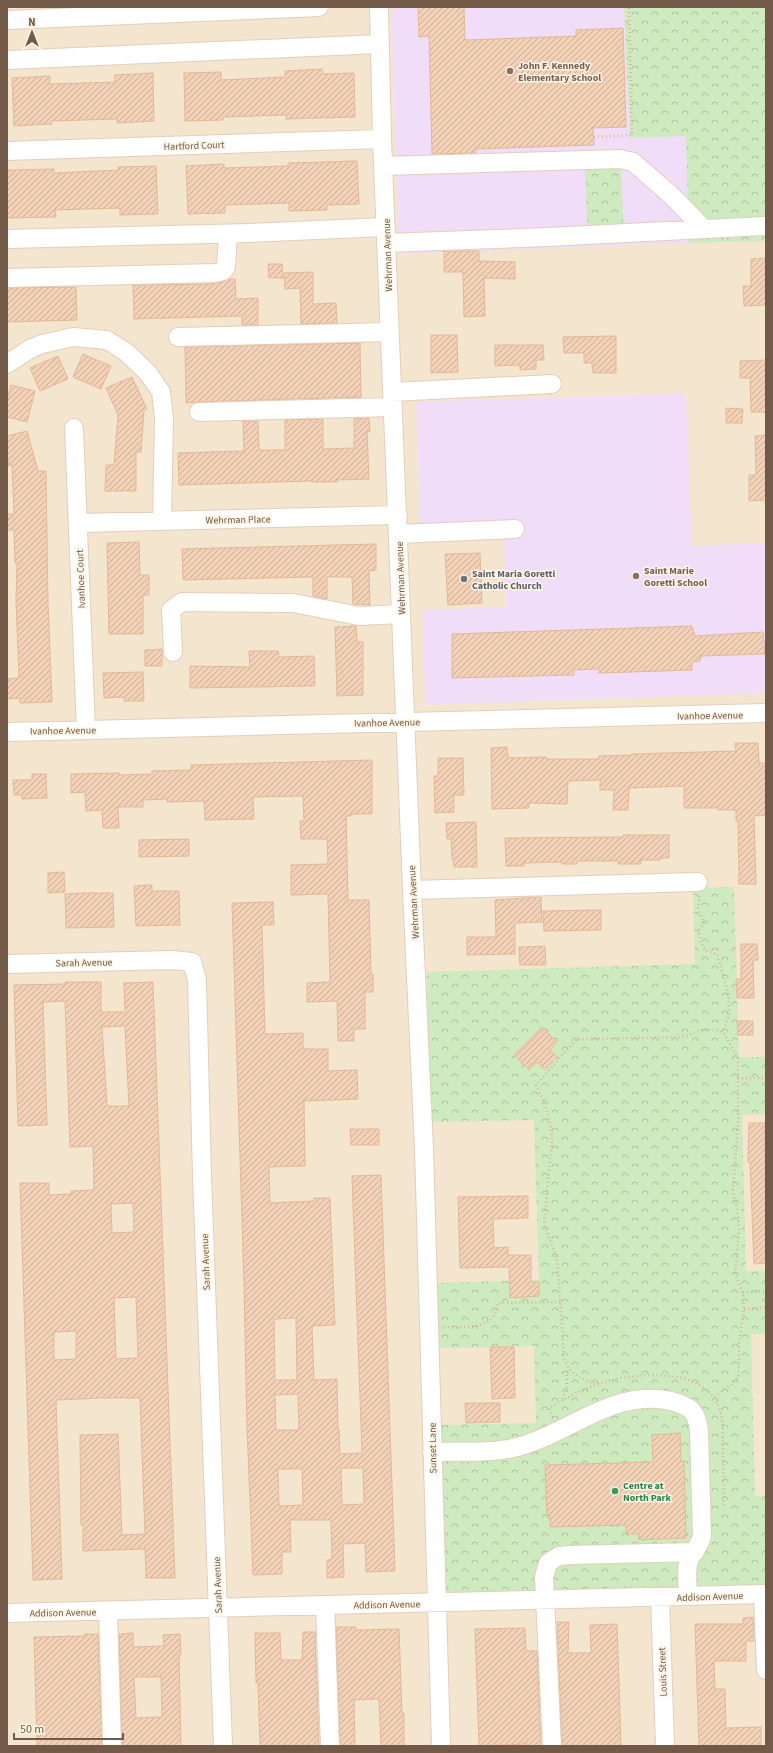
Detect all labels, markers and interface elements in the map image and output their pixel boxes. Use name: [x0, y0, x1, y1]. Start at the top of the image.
north arrow: [12, 12, 52, 52]
text: N: [28, 15, 36, 30]
place label: John F. Kennedy Elementary School: [518, 59, 601, 85]
marker: John F. Kennedy Elementary School: [505, 66, 515, 76]
street label: Hartford Court: [163, 138, 225, 154]
street label: Wehrman Avenue: [380, 218, 396, 292]
street label: Wehrman Place: [205, 512, 271, 528]
street label: Wehrman Avenue: [393, 541, 409, 615]
street label: Ivanhoe Court: [73, 549, 89, 609]
place label: Saint Marie Goretti School: [644, 564, 707, 590]
place label: Saint Maria Goretti Catholic Church: [472, 567, 555, 593]
marker: Saint Marie Goretti School: [631, 571, 641, 581]
marker: Saint Maria Goretti Catholic Church: [459, 574, 469, 584]
street label: Ivanhoe Avenue: [677, 708, 743, 724]
street label: Ivanhoe Avenue: [354, 715, 420, 731]
street label: Ivanhoe Avenue: [30, 723, 96, 739]
street label: Wehrman Avenue: [405, 865, 423, 939]
street label: Sarah Avenue: [55, 956, 113, 970]
street label: Sarah Avenue: [198, 1233, 214, 1291]
street label: Sunset Lane: [426, 1422, 440, 1474]
place label: Centre at North Park: [623, 1479, 672, 1505]
marker: Centre at North Park: [610, 1486, 620, 1496]
street label: Sarah Avenue: [210, 1556, 226, 1614]
street label: Addison Avenue: [676, 1589, 744, 1605]
street label: Addison Avenue: [353, 1597, 421, 1613]
street label: Addison Avenue: [29, 1605, 97, 1621]
street label: Louis Street: [655, 1646, 671, 1697]
scale bar: [14, 1715, 123, 1741]
text: 50 m: [20, 1721, 44, 1738]

